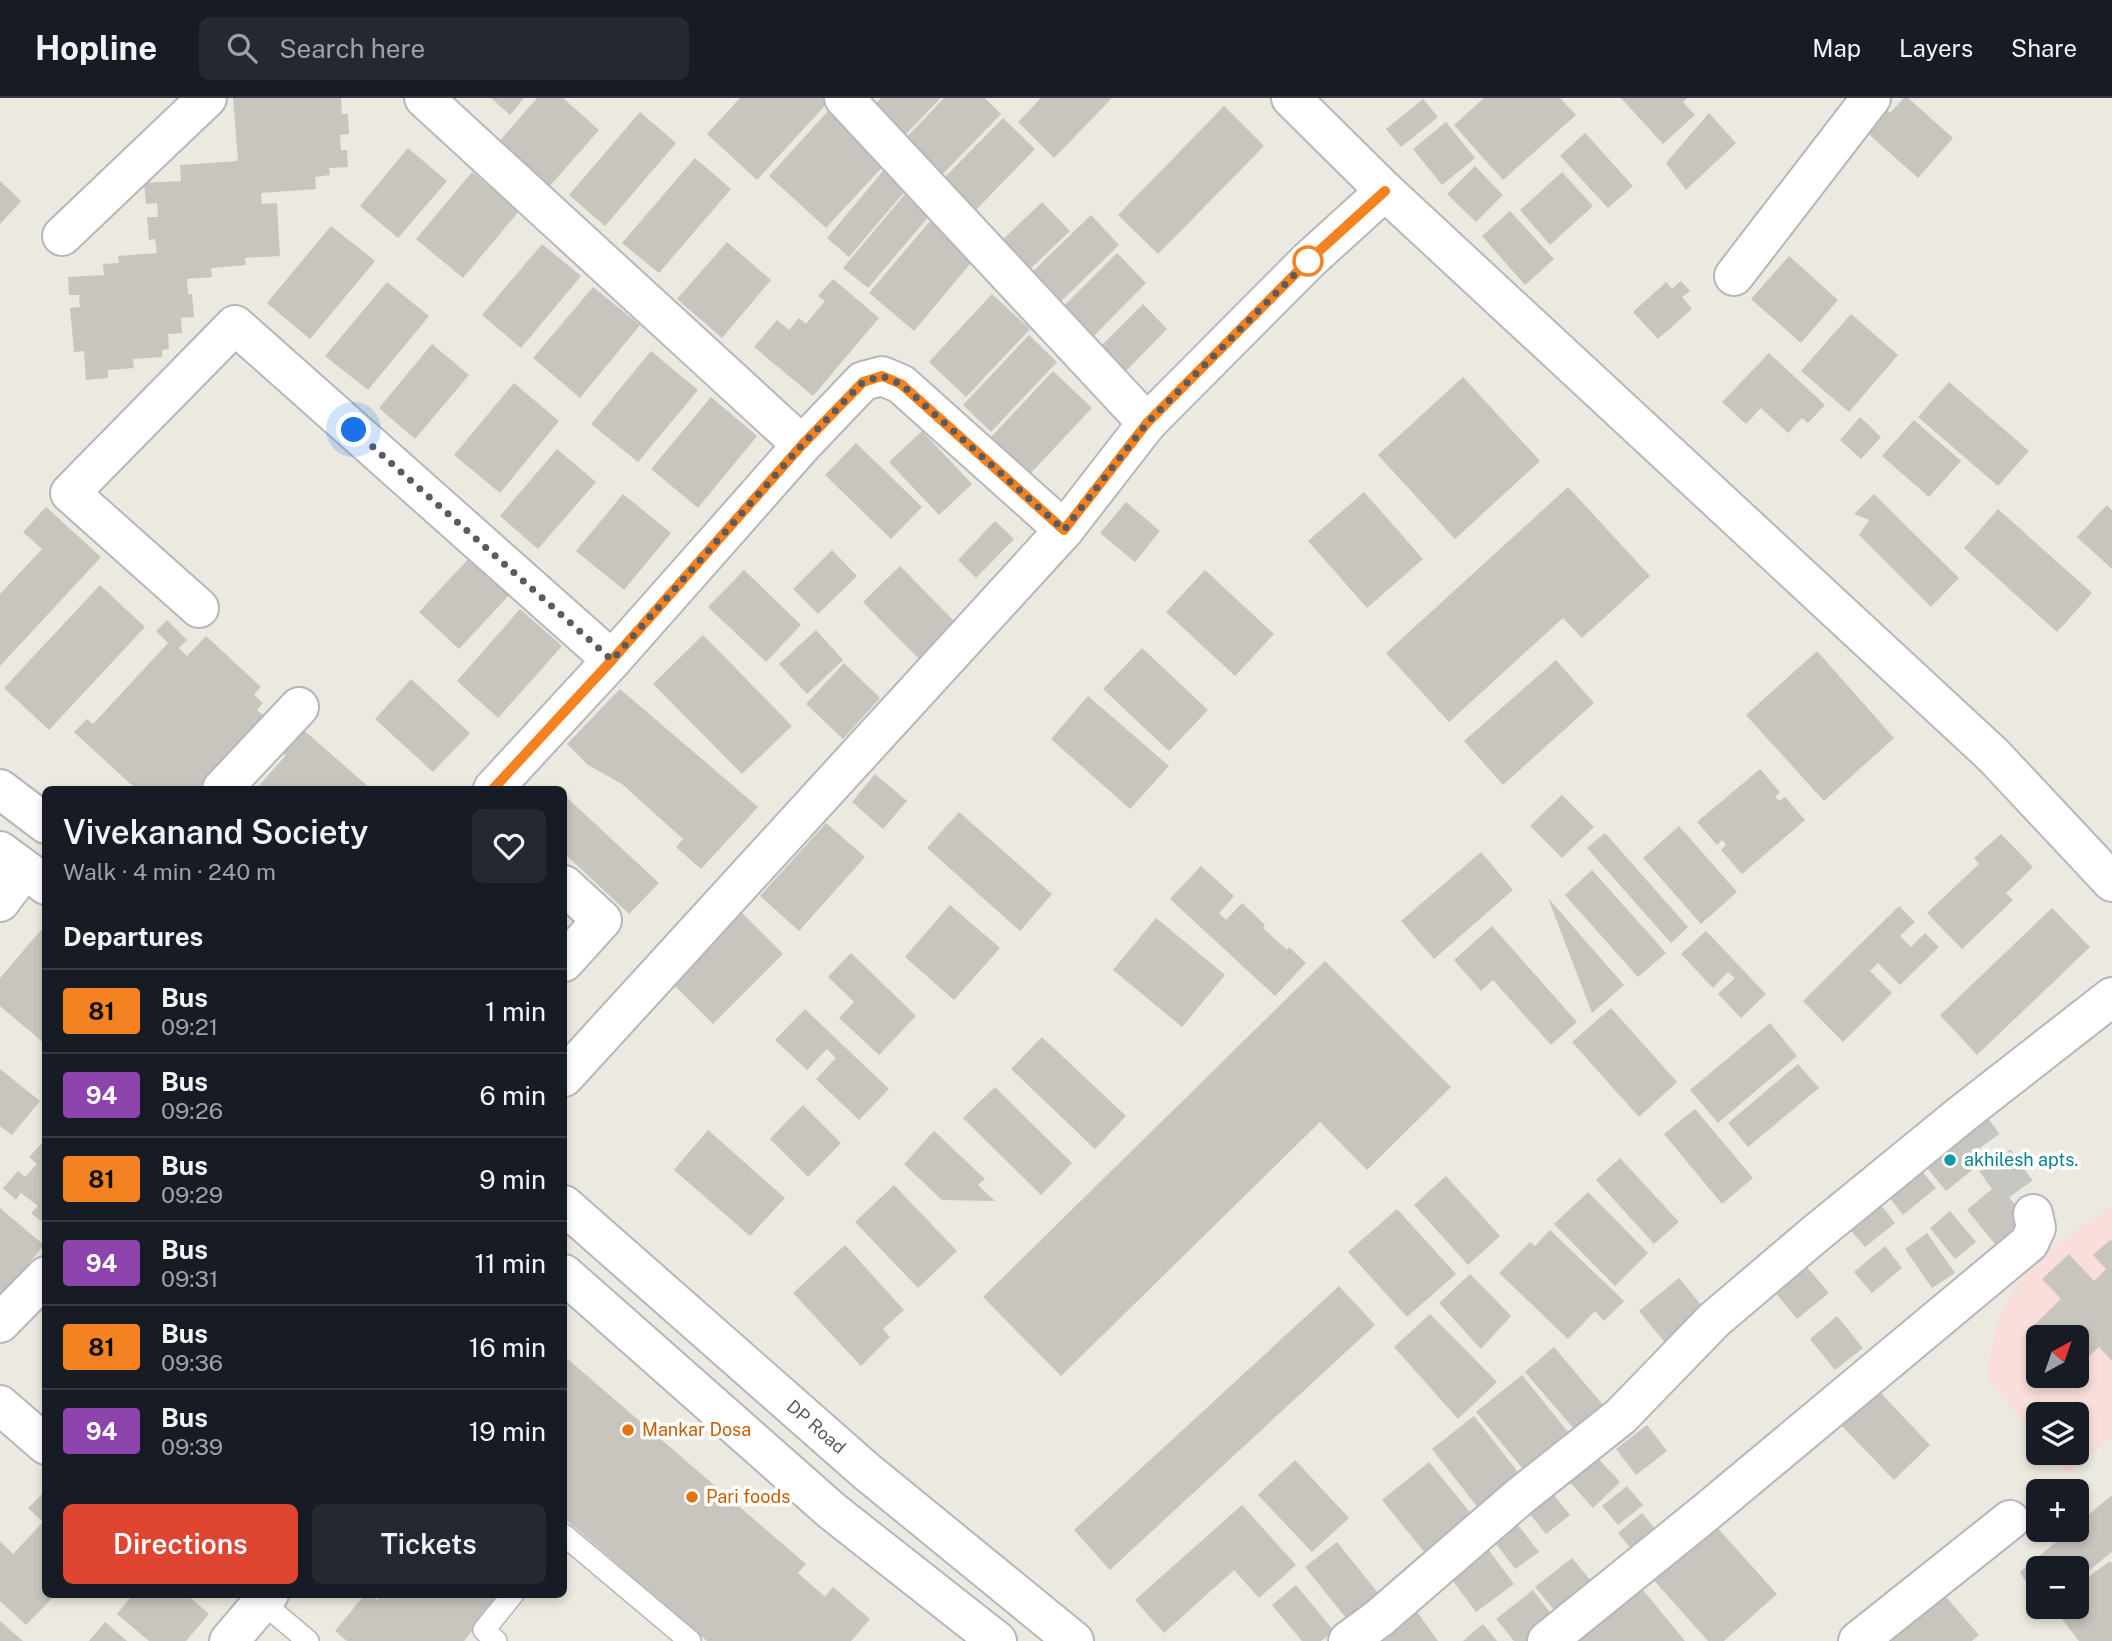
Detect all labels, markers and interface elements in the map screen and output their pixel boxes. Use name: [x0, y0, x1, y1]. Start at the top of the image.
search box: [199, 17, 689, 80]
text: Hopline: [35, 29, 157, 67]
icon: search: [223, 29, 261, 67]
text: Search here: [279, 33, 425, 64]
text: Map: [1812, 34, 1861, 62]
text: Layers: [1899, 34, 1973, 62]
text: Share: [2011, 34, 2077, 62]
unlabelled marker: [1293, 246, 1323, 276]
your location: [336, 412, 371, 447]
button: heart: [472, 809, 546, 883]
text: Vivekanand Society: [63, 813, 368, 851]
text: Walk · 4 min · 240 m: [63, 858, 276, 885]
text: Departures: [63, 921, 203, 952]
text: Bus: [161, 982, 208, 1013]
text: 1 min: [485, 996, 546, 1027]
text: 81: [88, 997, 115, 1025]
text: 09:21: [161, 1013, 218, 1040]
text: Bus: [161, 1066, 208, 1097]
text: 6 min: [479, 1080, 546, 1111]
text: 94: [86, 1081, 117, 1109]
text: 09:26: [161, 1097, 223, 1124]
place label: akhilesh apts.: [1964, 1149, 2078, 1170]
text: Bus: [161, 1150, 208, 1181]
marker: akhilesh apts.: [1942, 1152, 1958, 1168]
text: 9 min: [479, 1164, 546, 1195]
text: 81: [88, 1165, 115, 1193]
text: 09:29: [161, 1181, 223, 1208]
text: Bus: [161, 1234, 208, 1265]
text: 11 min: [474, 1248, 546, 1279]
text: 94: [86, 1249, 117, 1277]
text: 09:31: [161, 1265, 218, 1292]
text: Bus: [161, 1318, 208, 1349]
north arrow: [2026, 1325, 2090, 1388]
map controls: [2026, 1325, 2089, 1619]
text: 16 min: [469, 1332, 546, 1363]
text: 81: [88, 1333, 115, 1361]
text: 09:36: [161, 1349, 223, 1376]
street label: DP Road: [783, 1395, 850, 1458]
text: Bus: [161, 1402, 208, 1433]
button: layers: [2026, 1402, 2089, 1465]
text: 19 min: [469, 1416, 546, 1447]
text: 94: [86, 1417, 117, 1445]
place label: Mankar Dosa: [642, 1419, 751, 1440]
marker: Mankar Dosa: [620, 1422, 636, 1438]
text: 09:39: [161, 1433, 223, 1460]
button: +: [2026, 1479, 2089, 1542]
place label: Pari foods: [706, 1486, 790, 1507]
marker: Pari foods: [684, 1489, 700, 1505]
button: Directions: [63, 1504, 298, 1584]
button: Tickets: [312, 1504, 546, 1584]
button: −: [2026, 1556, 2089, 1619]

